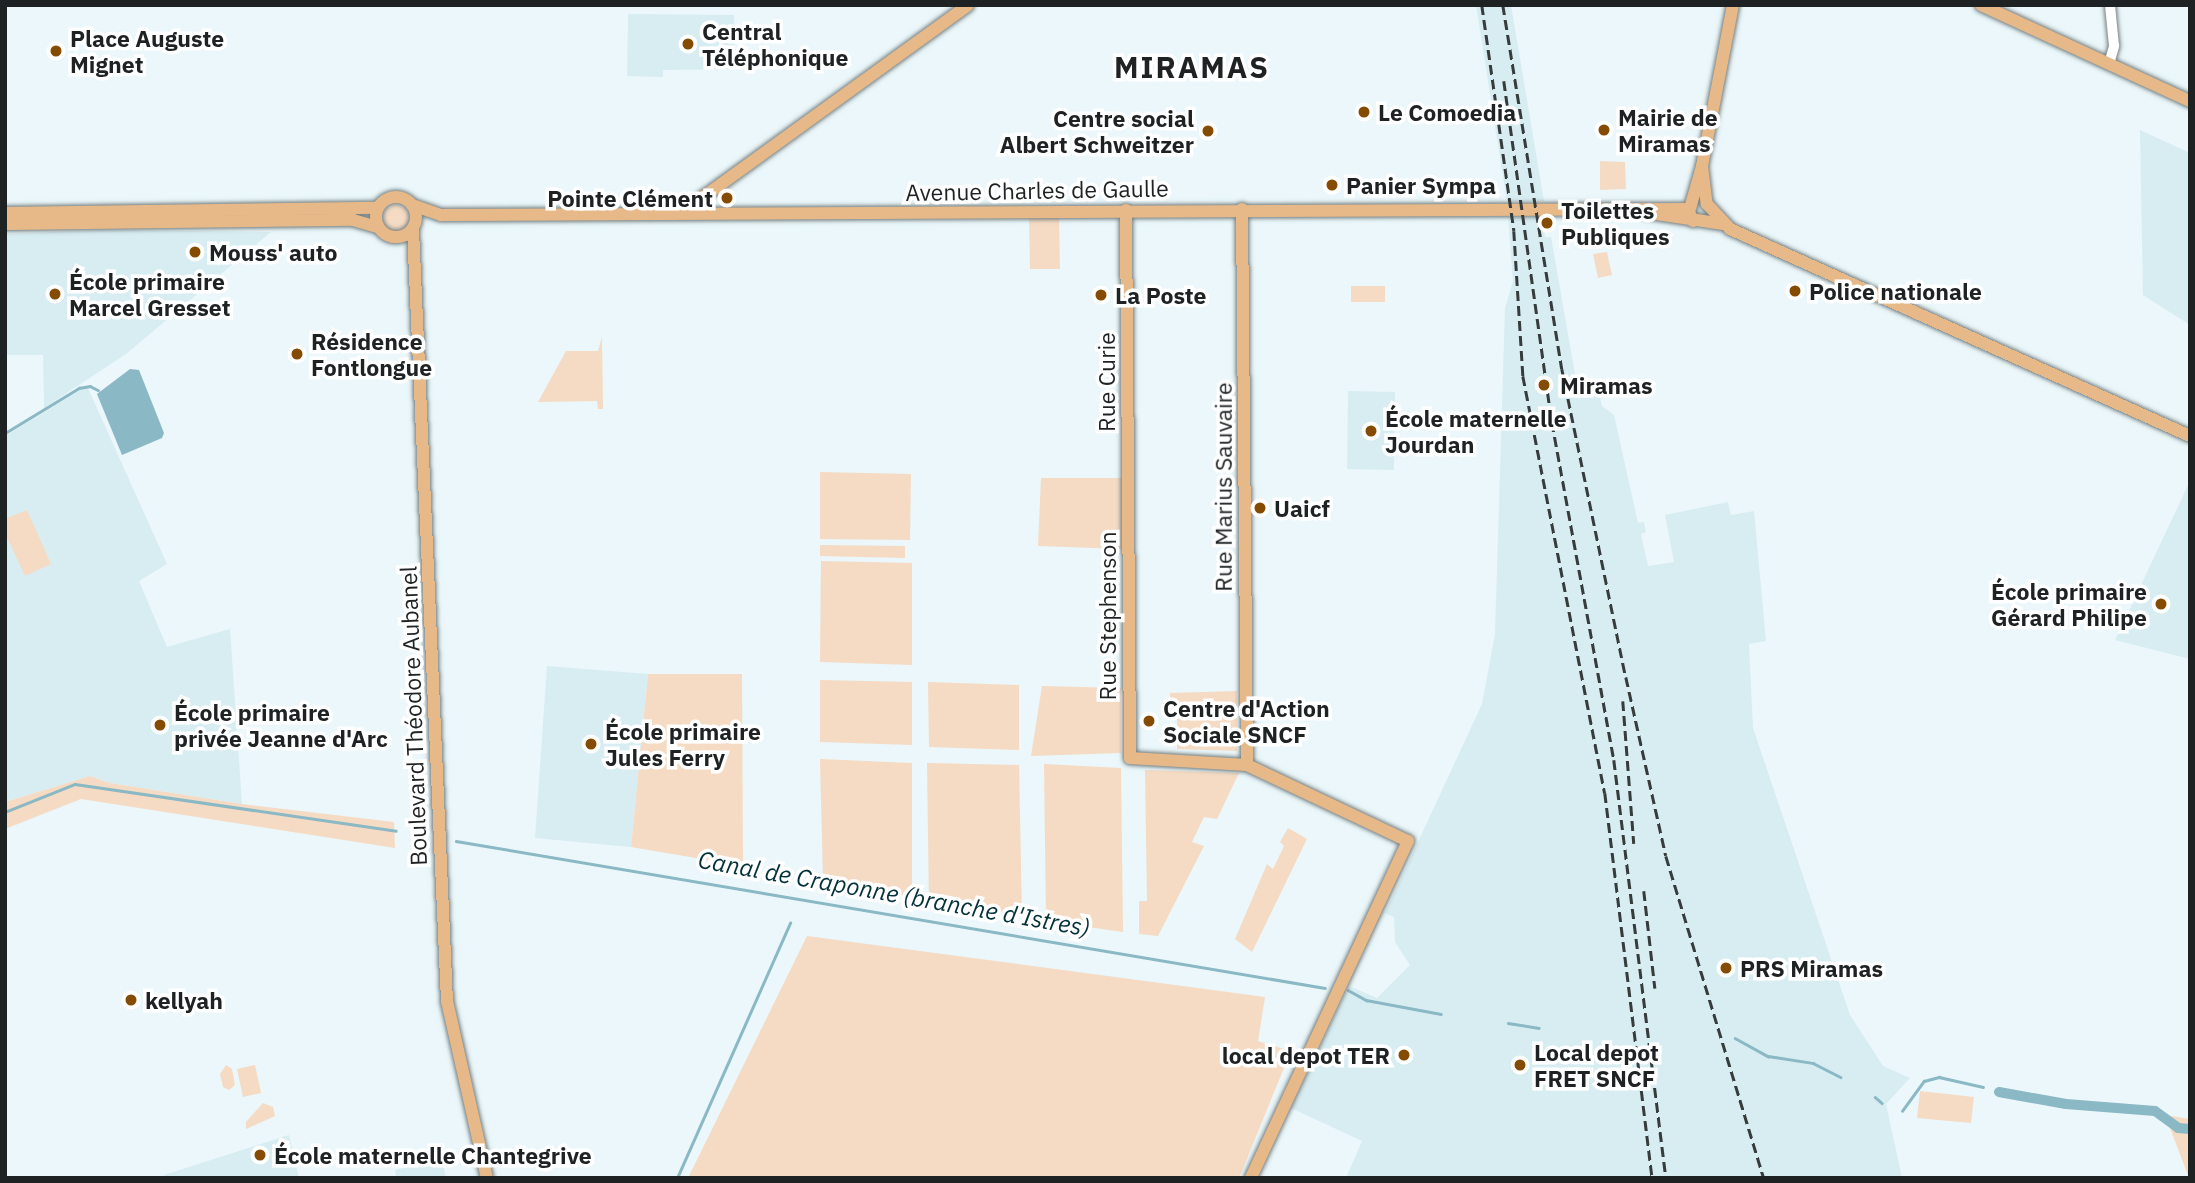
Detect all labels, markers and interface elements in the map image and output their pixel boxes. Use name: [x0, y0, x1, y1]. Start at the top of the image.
place label: Central Téléphonique: [702, 17, 848, 71]
place label: Place Auguste Mignet: [70, 24, 224, 78]
marker: Central Téléphonique: [680, 36, 696, 52]
marker: Place Auguste Mignet: [48, 43, 64, 59]
district label: MIRAMAS: [1115, 49, 1269, 85]
place label: Le Comoedia: [1378, 98, 1516, 126]
place label: Mairie de Miramas: [1618, 103, 1718, 157]
place label: Centre social Albert Schweitzer: [1000, 104, 1194, 158]
marker: Le Comoedia: [1356, 104, 1372, 120]
marker: Mairie de Miramas: [1596, 122, 1612, 138]
marker: Centre social Albert Schweitzer: [1200, 123, 1216, 139]
place label: Panier Sympa: [1346, 171, 1496, 199]
street label: Avenue Charles de Gaulle: [905, 174, 1169, 206]
marker: Panier Sympa: [1324, 177, 1340, 193]
place label: Pointe Clément: [547, 184, 713, 212]
marker: Pointe Clément: [719, 190, 735, 206]
place label: Toilettes Publiques: [1561, 196, 1670, 250]
marker: Toilettes Publiques: [1539, 215, 1555, 231]
place label: Mouss' auto: [209, 238, 337, 266]
marker: Mouss' auto: [187, 244, 203, 260]
place label: École primaire Marcel Gresset: [69, 267, 231, 321]
place label: Police nationale: [1809, 277, 1982, 305]
place label: La Poste: [1115, 281, 1206, 309]
marker: Police nationale: [1787, 283, 1803, 299]
marker: École primaire Marcel Gresset: [47, 286, 63, 302]
marker: La Poste: [1093, 287, 1109, 303]
place label: Résidence Fontlongue: [311, 327, 432, 381]
street label: Rue Curie: [1092, 332, 1120, 432]
marker: Résidence Fontlongue: [289, 346, 305, 362]
place label: Miramas: [1560, 371, 1653, 399]
marker: Miramas: [1534, 375, 1554, 395]
street label: Rue Marius Sauvaire: [1209, 382, 1237, 592]
place label: École maternelle Jourdan: [1385, 404, 1567, 458]
marker: École maternelle Jourdan: [1363, 423, 1379, 439]
place label: Uaicf: [1274, 494, 1330, 522]
marker: Uaicf: [1252, 500, 1268, 516]
street label: Rue Stephenson: [1093, 531, 1121, 701]
street label: Boulevard Théodore Aubanel: [394, 566, 432, 866]
place label: École primaire Gérard Philipe: [1991, 577, 2147, 631]
marker: École primaire Gérard Philipe: [2153, 596, 2169, 612]
place label: Centre d'Action Sociale SNCF: [1163, 694, 1330, 748]
place label: École primaire privée Jeanne d'Arc: [174, 698, 388, 752]
marker: Centre d'Action Sociale SNCF: [1141, 713, 1157, 729]
marker: École primaire privée Jeanne d'Arc: [152, 717, 168, 733]
place label: École primaire Jules Ferry: [605, 717, 761, 771]
marker: École primaire Jules Ferry: [583, 736, 599, 752]
water label: Canal de Craponne (branche d'Istres): [696, 845, 1092, 943]
place label: PRS Miramas: [1740, 954, 1883, 982]
marker: PRS Miramas: [1718, 960, 1734, 976]
place label: kellyah: [145, 986, 223, 1014]
marker: kellyah: [123, 992, 139, 1008]
place label: Local depot FRET SNCF: [1534, 1038, 1659, 1092]
place label: local depot TER: [1222, 1041, 1390, 1069]
marker: local depot TER: [1396, 1047, 1412, 1063]
marker: Local depot FRET SNCF: [1512, 1057, 1528, 1073]
place label: École maternelle Chantegrive: [274, 1141, 592, 1169]
marker: École maternelle Chantegrive: [252, 1147, 268, 1163]

